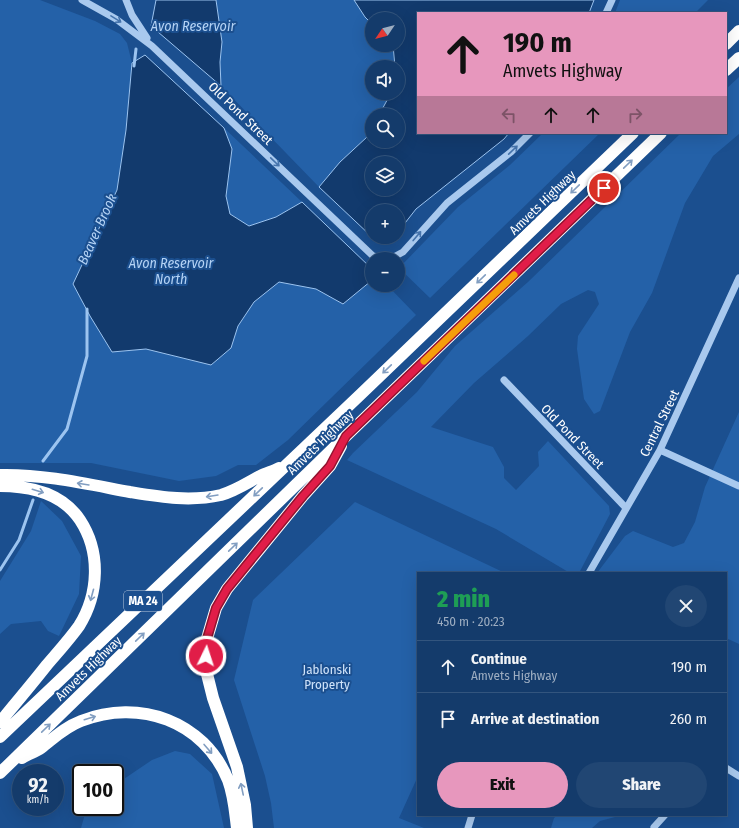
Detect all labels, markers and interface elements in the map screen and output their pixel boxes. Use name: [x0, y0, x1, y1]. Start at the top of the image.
north arrow: [365, 12, 405, 52]
map controls: [365, 12, 405, 292]
one-way arrow: [110, 15, 121, 24]
water label: Avon Reservoir: [150, 18, 236, 35]
text: 190 m: [503, 26, 572, 59]
icon: ahead: [437, 28, 489, 80]
button: sound: [365, 60, 405, 100]
text: Amvets Highway: [503, 60, 622, 82]
street label: Old Pond Street: [205, 79, 276, 148]
icon: left: [498, 104, 520, 126]
icon: ahead: [540, 104, 562, 126]
icon: ahead: [582, 104, 604, 126]
icon: right: [624, 104, 646, 126]
button: search: [365, 108, 405, 148]
one-way arrow: [508, 145, 518, 154]
button: layers: [365, 156, 405, 196]
one-way arrow: [270, 157, 280, 167]
one-way arrow: [623, 160, 633, 169]
street label: Amvets Highway: [506, 167, 579, 238]
pin: [587, 171, 621, 205]
icon: arrive: [593, 177, 615, 199]
one-way arrow: [570, 184, 580, 194]
water label: Beaver Brook: [74, 191, 121, 267]
button: +: [365, 204, 405, 244]
one-way arrow: [412, 231, 421, 242]
button: −: [365, 252, 405, 292]
water label: Avon Reservoir North: [128, 255, 214, 288]
one-way arrow: [476, 274, 486, 284]
one-way arrow: [382, 364, 392, 374]
street label: Central Street: [637, 387, 682, 459]
street label: Old Pond Street: [538, 401, 608, 472]
street label: Amvets Highway: [284, 407, 357, 478]
one-way arrow: [77, 480, 90, 488]
one-way arrow: [253, 487, 263, 497]
one-way arrow: [32, 488, 45, 495]
one-way arrow: [205, 492, 218, 500]
one-way arrow: [228, 542, 238, 551]
text: 2 min: [437, 585, 490, 613]
button: close: [665, 585, 707, 627]
one-way arrow: [87, 588, 95, 601]
road number: MA 24: [124, 591, 162, 611]
text: 450 m · 20:23: [437, 614, 505, 629]
one-way arrow: [135, 632, 145, 642]
street label: Amvets Highway: [52, 633, 125, 704]
position arrow: [185, 635, 227, 677]
text: Continue: [471, 650, 527, 668]
icon: ahead: [437, 656, 459, 678]
text: 190 m: [671, 658, 707, 676]
park label: Jablonski Property: [303, 662, 351, 692]
text: Amvets Highway: [471, 668, 557, 683]
icon: arrive: [437, 708, 459, 730]
text: Arrive at destination: [471, 710, 599, 728]
text: 260 m: [670, 710, 707, 728]
one-way arrow: [84, 714, 97, 721]
one-way arrow: [41, 724, 51, 733]
one-way arrow: [204, 743, 213, 754]
button: Exit: [437, 762, 568, 808]
button: Share: [576, 762, 707, 808]
speed limit sign: 100: [72, 764, 124, 816]
text: 92: [28, 773, 48, 797]
one-way arrow: [238, 783, 246, 796]
text: km/h: [27, 794, 49, 806]

